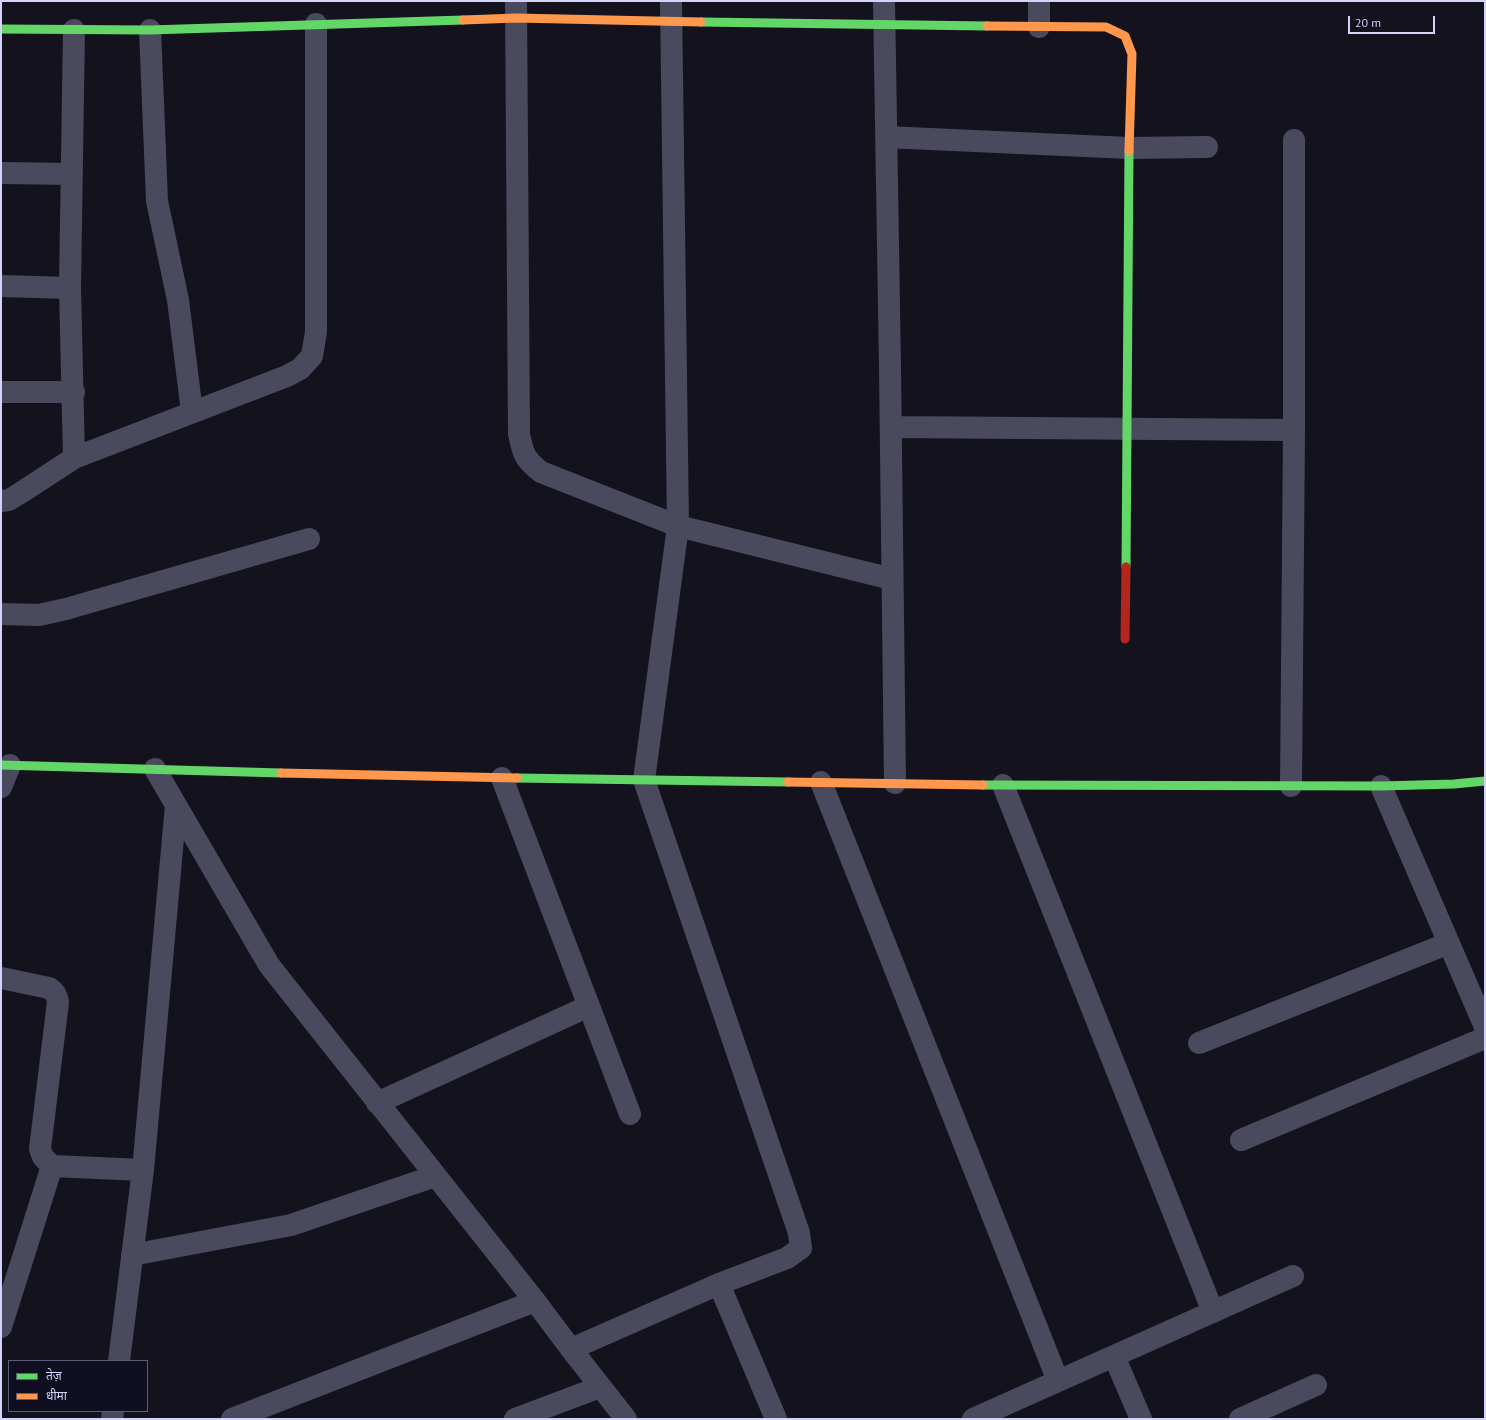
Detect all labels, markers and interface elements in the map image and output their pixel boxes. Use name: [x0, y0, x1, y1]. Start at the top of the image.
scale bar: [1350, 8, 1437, 34]
text: 20 m: [1355, 15, 1381, 30]
legend: [8, 1360, 148, 1412]
text: तेज़: [46, 1368, 62, 1383]
text: धीमा: [46, 1388, 67, 1403]

